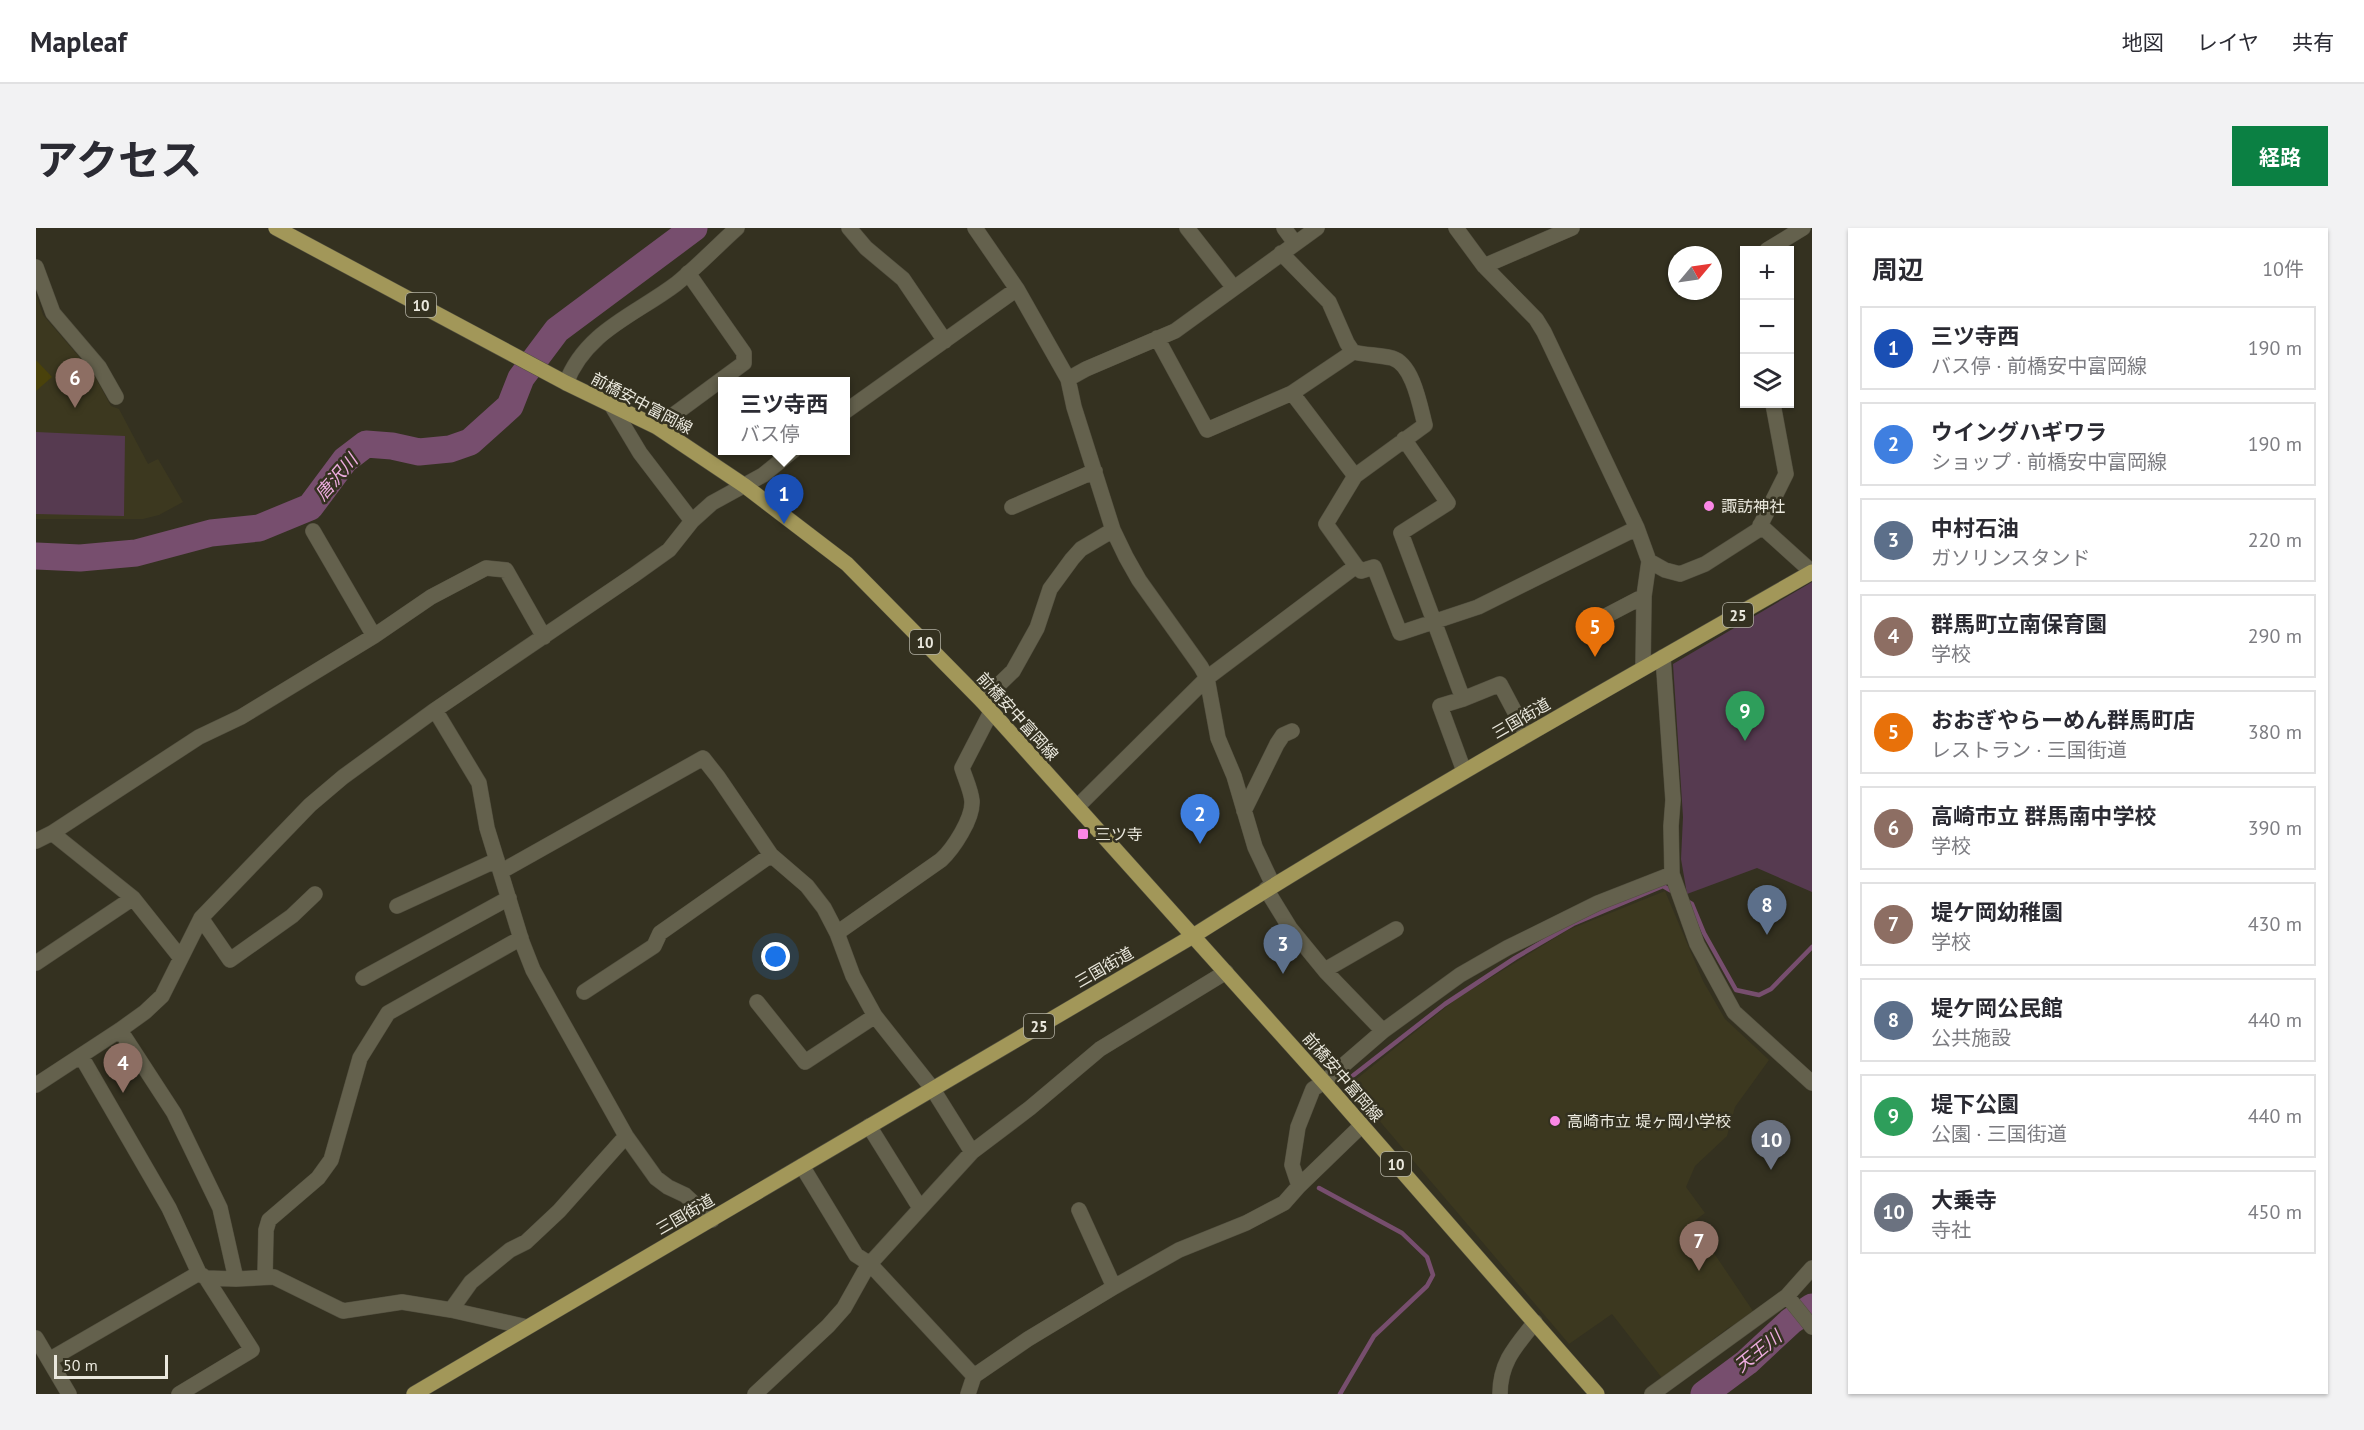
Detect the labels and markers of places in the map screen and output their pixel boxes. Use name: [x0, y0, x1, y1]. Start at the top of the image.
pin: 6: [56, 358, 94, 408]
pin: 1: [764, 474, 804, 524]
place label: 諏訪神社: [1721, 496, 1785, 516]
marker: 諏訪神社: [1702, 499, 1716, 513]
pin: 5: [1576, 608, 1614, 657]
pin: 9: [1726, 692, 1764, 741]
pin: 2: [1180, 794, 1220, 844]
place label: 三ツ寺: [1095, 824, 1143, 844]
marker: 三ツ寺: [1076, 827, 1090, 841]
pin: 8: [1748, 886, 1786, 935]
pin: 3: [1264, 924, 1302, 974]
pin: 4: [104, 1044, 142, 1093]
place label: 高崎市立 堤ヶ岡小学校: [1567, 1111, 1731, 1131]
marker: 高崎市立 堤ヶ岡小学校: [1548, 1114, 1562, 1128]
pin: 10: [1752, 1120, 1790, 1170]
pin: 7: [1680, 1222, 1718, 1271]

